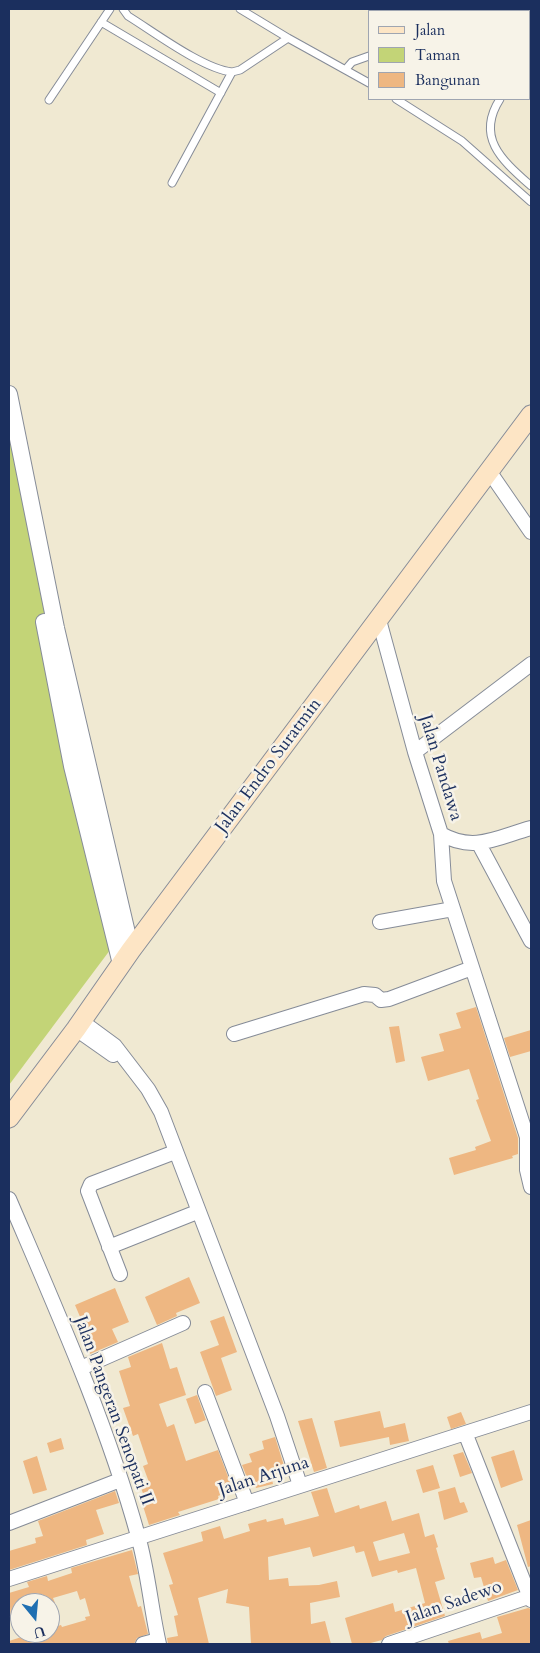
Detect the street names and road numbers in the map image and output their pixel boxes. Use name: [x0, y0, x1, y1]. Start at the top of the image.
street label: Jalan Endro Suratmin: [211, 694, 327, 838]
street label: Jalan Pandawa: [414, 712, 466, 824]
street label: Jalan Pangeran Senopati II: [69, 1313, 157, 1509]
street label: Jalan Arjuna: [216, 1452, 312, 1502]
street label: Jalan Sadewo: [403, 1577, 505, 1629]

